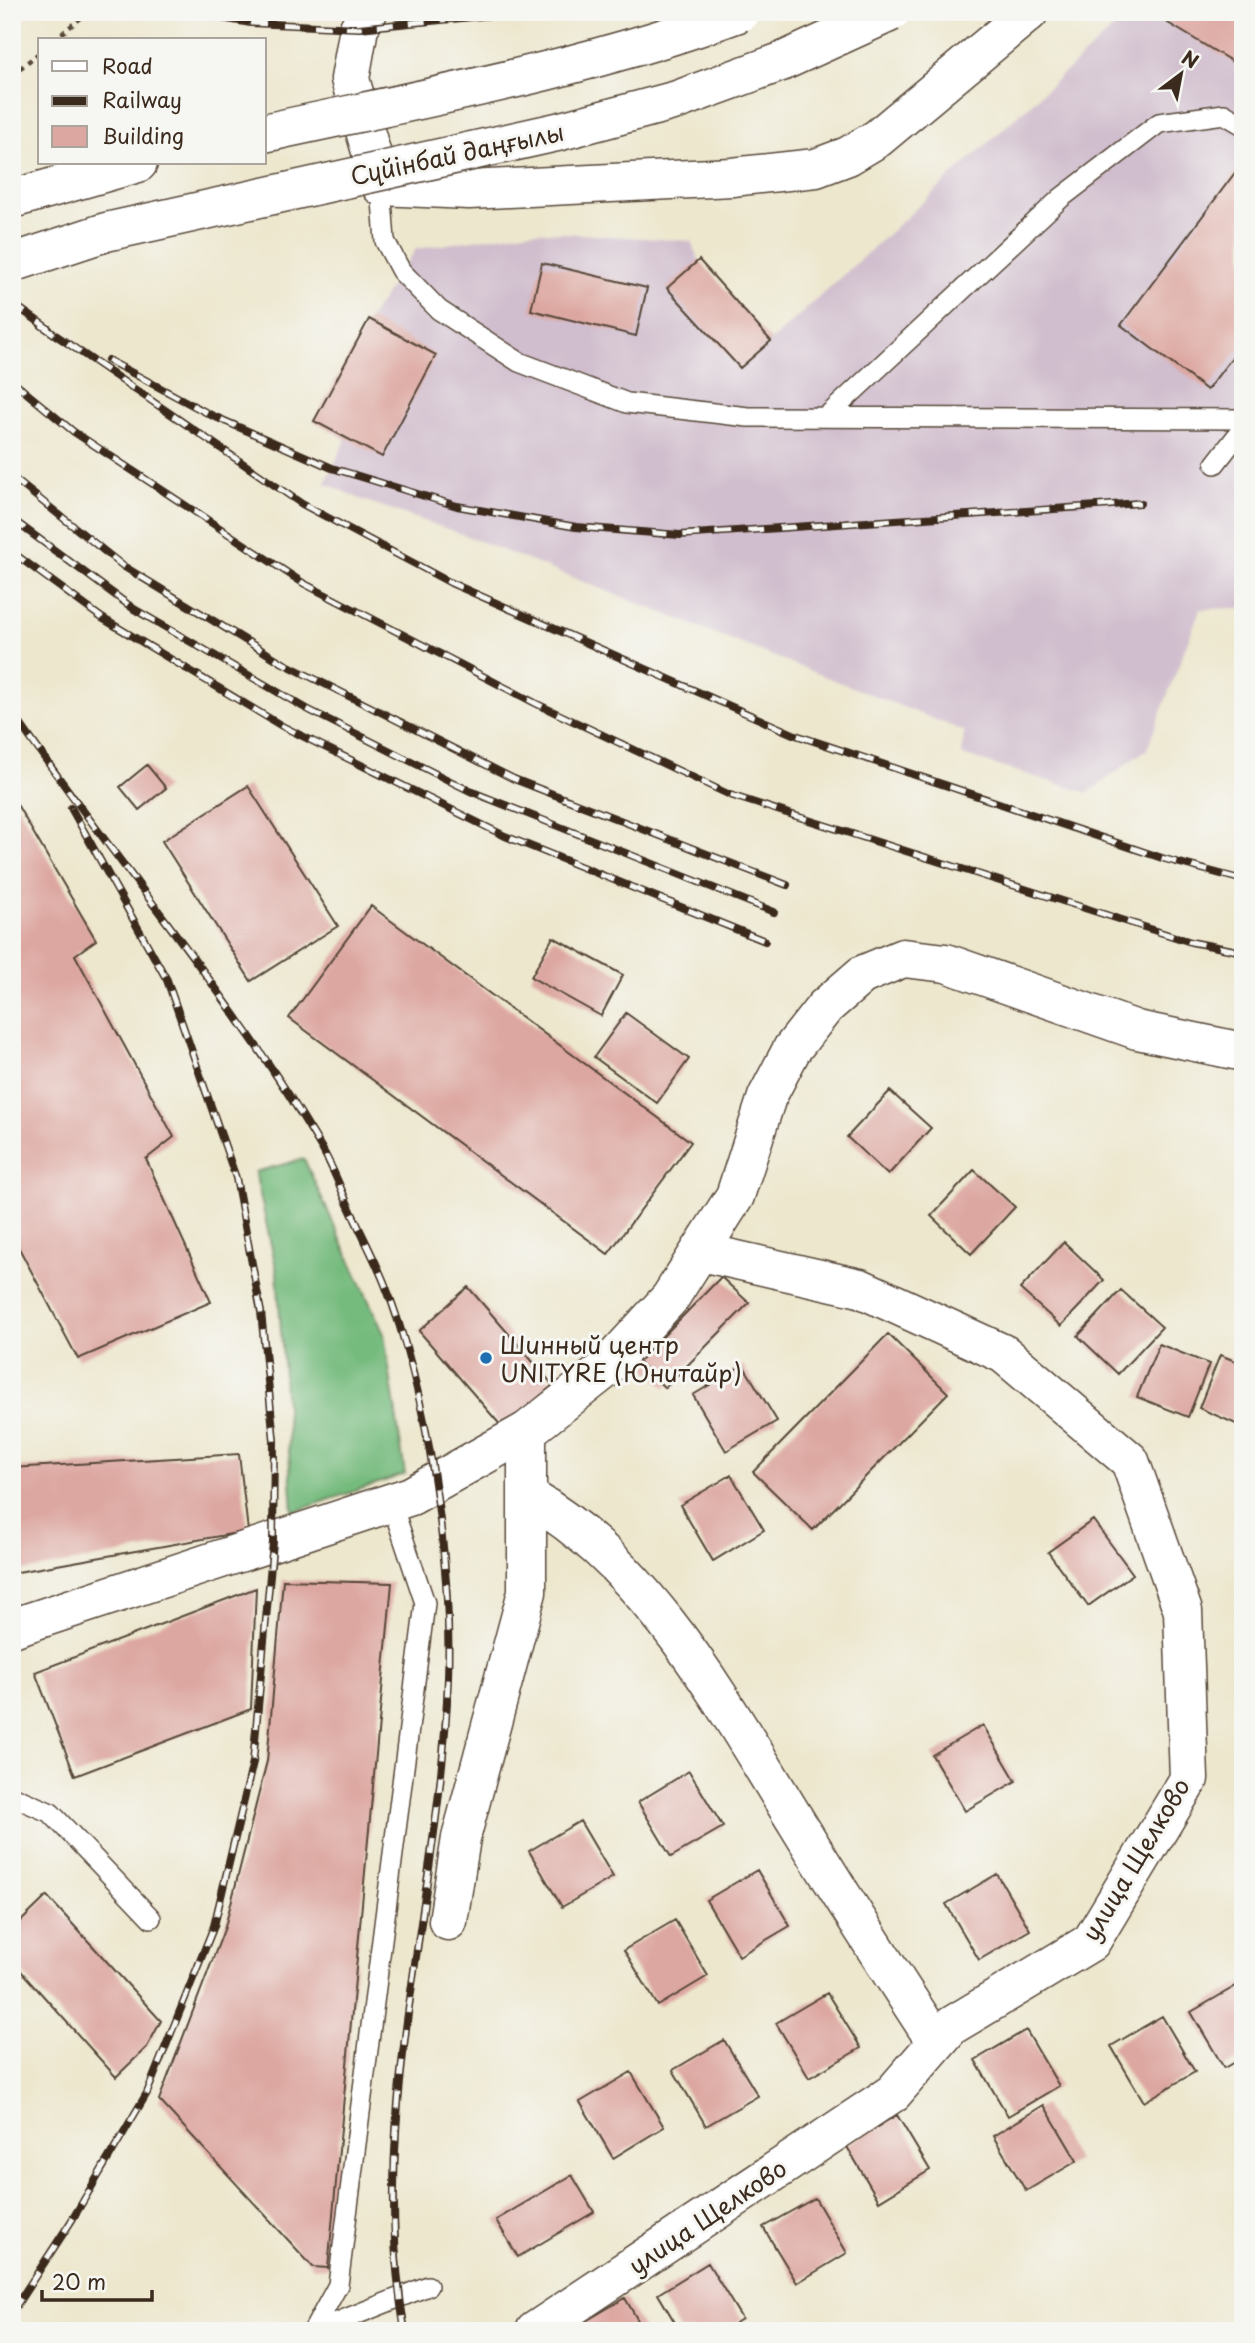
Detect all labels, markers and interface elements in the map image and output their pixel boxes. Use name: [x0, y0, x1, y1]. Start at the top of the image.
legend: [38, 38, 266, 164]
north arrow: [1146, 38, 1216, 108]
text: N: [1177, 43, 1204, 75]
text: Road: [102, 49, 153, 81]
text: Railway: [102, 83, 182, 115]
street label: Сүйінбай даңғылы: [347, 113, 567, 193]
text: Building: [102, 119, 184, 151]
place label: Шинный центр UNITYRE (Юнитайр): [500, 1326, 742, 1390]
marker: Шинный центр UNITYRE (Юнитайр): [478, 1350, 494, 1366]
street label: улица Щелково: [1072, 1771, 1198, 1947]
street label: улица Щелково: [621, 2150, 793, 2282]
scale bar: [42, 2259, 152, 2303]
text: 20 m: [52, 2265, 106, 2297]

